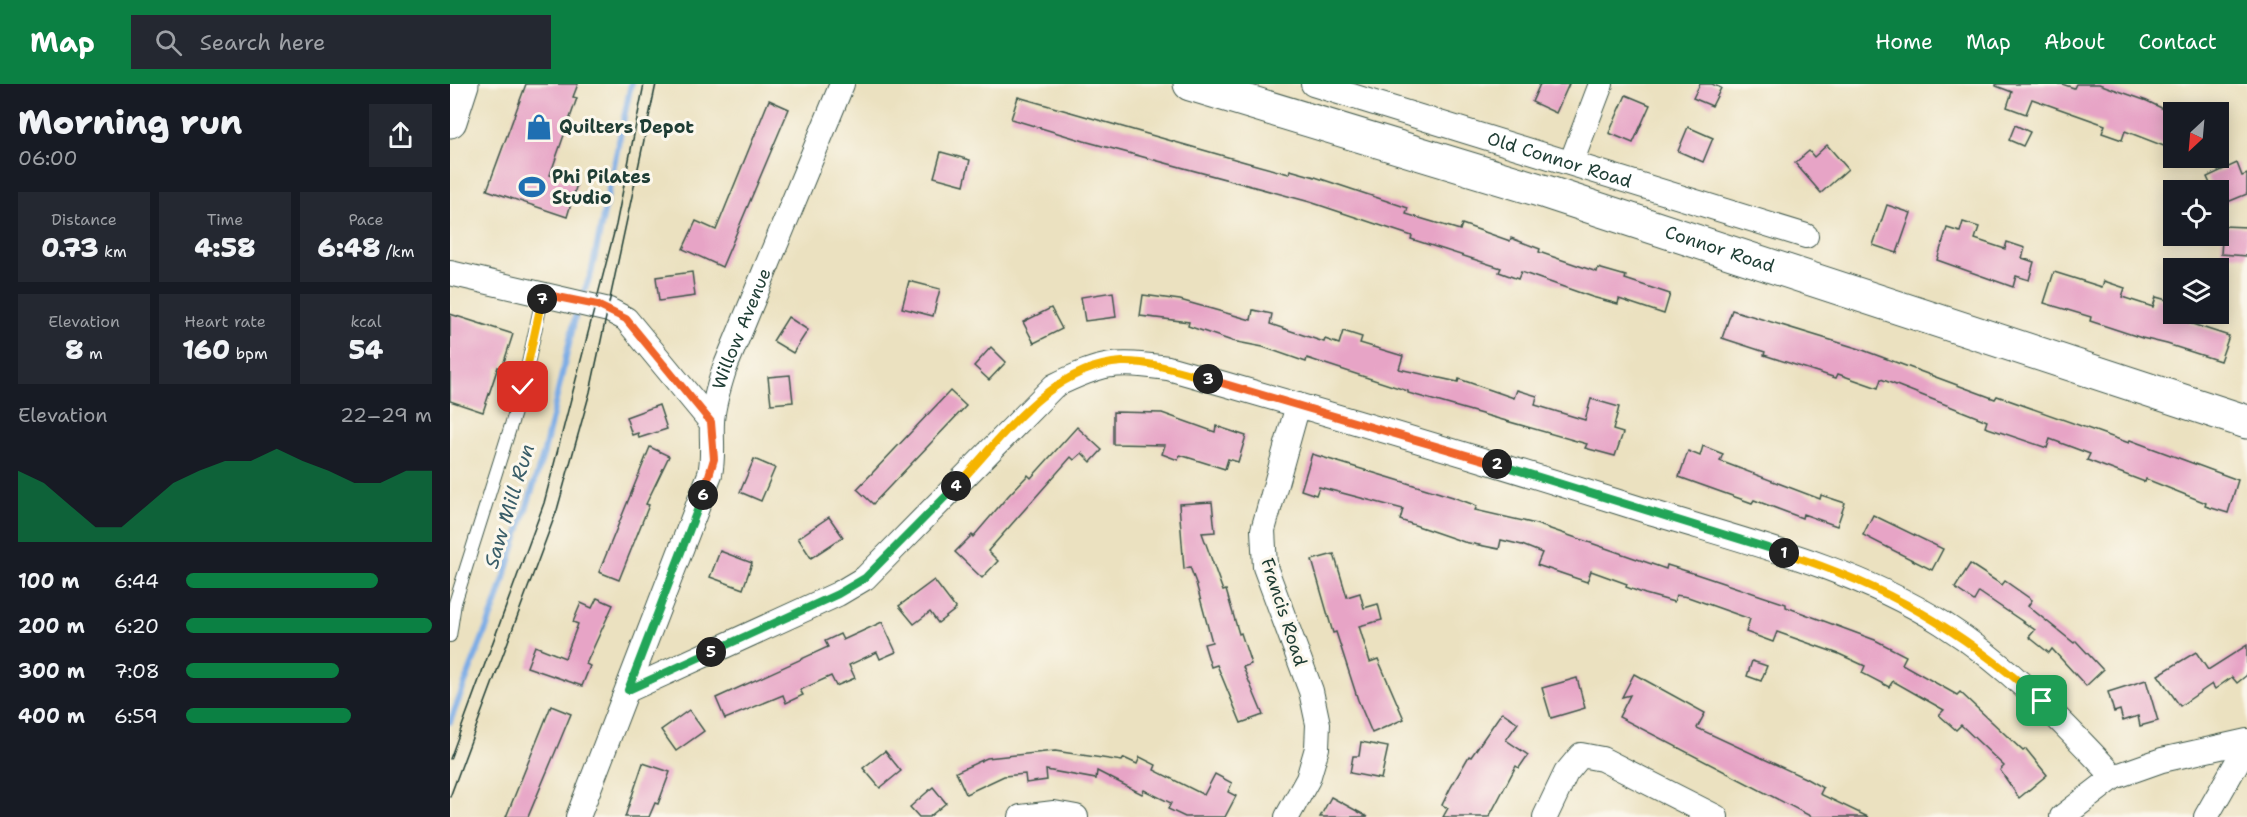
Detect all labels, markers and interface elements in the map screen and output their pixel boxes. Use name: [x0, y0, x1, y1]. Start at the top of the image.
search box: [131, 15, 551, 69]
text: Map: [30, 23, 95, 61]
icon: search: [152, 26, 185, 59]
text: Search here: [200, 28, 325, 57]
text: Home: [1875, 28, 1933, 56]
text: Map: [1966, 28, 2011, 56]
text: About: [2044, 28, 2105, 56]
text: Contact: [2138, 28, 2217, 56]
text: Morning run: [18, 100, 242, 145]
north arrow: [2163, 102, 2229, 168]
map controls: [2163, 102, 2229, 324]
button: share: [369, 104, 432, 167]
shop icon: Quilters Depot: [524, 112, 554, 142]
place label: Quilters Depot: [559, 115, 694, 139]
street label: Old Connor Road: [1484, 126, 1635, 194]
text: 06:00: [18, 145, 78, 171]
place label: Phi Pilates Studio: [552, 165, 651, 210]
sports icon: Phi Pilates Studio: [517, 172, 547, 202]
button: locate: [2163, 180, 2229, 246]
text: Distance: [51, 209, 117, 230]
text: Time: [207, 209, 243, 230]
text: Pace: [348, 209, 384, 230]
street label: Connor Road: [1662, 220, 1778, 278]
text: 0.73: [41, 230, 99, 265]
text: 4:58: [195, 230, 255, 265]
text: 6:48: [318, 230, 380, 265]
text: km: [99, 241, 127, 262]
text: /km: [380, 241, 414, 262]
button: layers: [2163, 258, 2229, 324]
street label: Willow Avenue: [707, 264, 777, 392]
pin: 7: [527, 284, 557, 314]
text: 7: [536, 288, 548, 309]
text: Elevation: [48, 311, 120, 332]
text: Heart rate: [184, 311, 266, 332]
text: kcal: [350, 311, 382, 332]
text: 8: [65, 332, 83, 367]
text: 160: [182, 332, 230, 367]
text: 54: [349, 332, 383, 367]
text: m: [83, 343, 103, 364]
text: bpm: [230, 343, 268, 364]
pin: [497, 361, 548, 412]
pin: 3: [1193, 364, 1223, 394]
text: 3: [1202, 368, 1214, 389]
icon: check: [506, 370, 539, 403]
text: Elevation: [18, 402, 108, 428]
text: 22–29 m: [340, 402, 432, 428]
water label: Saw Mill Run: [478, 441, 540, 571]
pin: 2: [1482, 449, 1512, 479]
text: 2: [1491, 453, 1503, 474]
pin: 4: [941, 471, 971, 501]
text: 4: [950, 475, 962, 496]
pin: 6: [688, 480, 718, 510]
text: 6: [697, 484, 709, 505]
pin: 1: [1769, 538, 1799, 568]
text: 1: [1780, 542, 1788, 563]
street label: Francis Road: [1255, 555, 1313, 669]
text: 100 m: [18, 568, 80, 594]
text: 6:44: [114, 568, 159, 594]
text: 200 m: [18, 613, 85, 639]
text: 6:20: [114, 613, 159, 639]
pin: 5: [696, 637, 726, 667]
text: 5: [706, 641, 716, 662]
text: 300 m: [18, 658, 85, 684]
text: 7:08: [114, 658, 160, 684]
pin: [2016, 675, 2067, 726]
icon: arrive: [2025, 684, 2058, 717]
text: 400 m: [18, 703, 85, 729]
text: 6:59: [114, 703, 158, 729]

